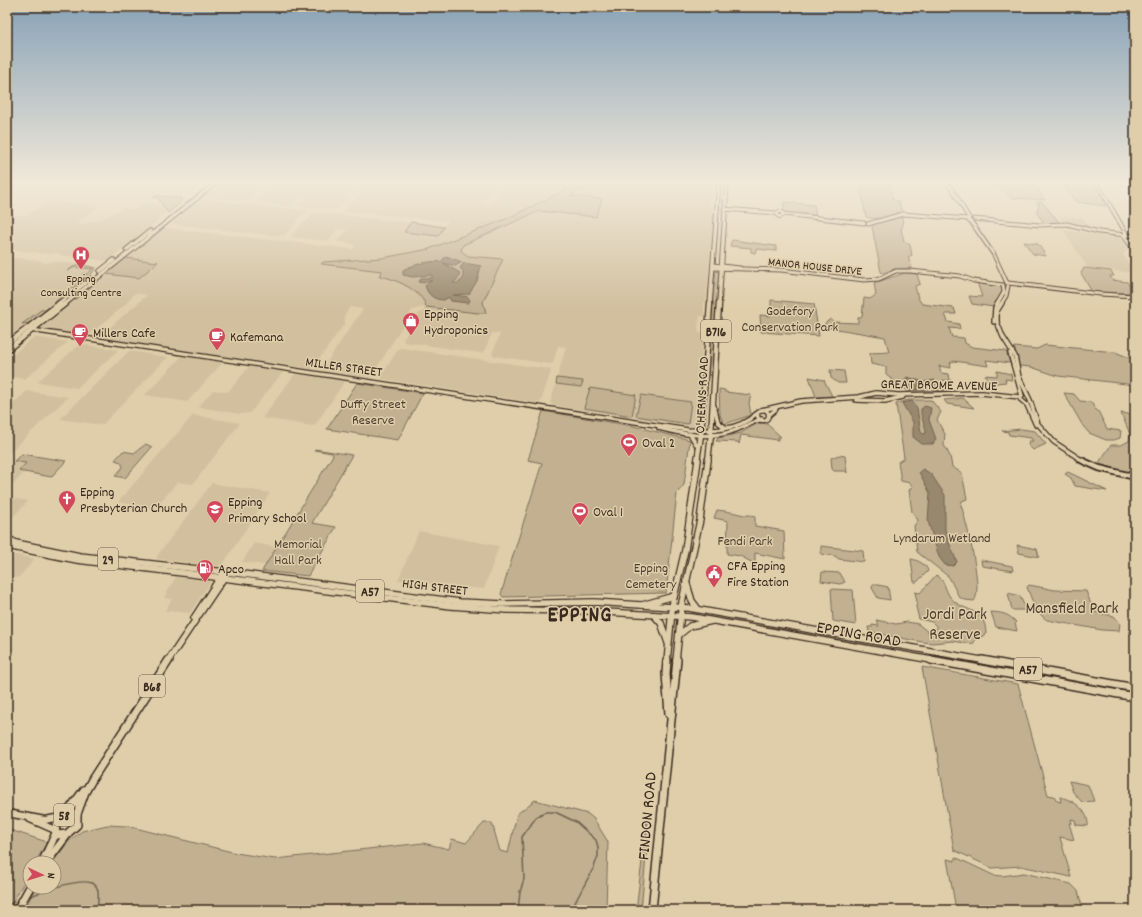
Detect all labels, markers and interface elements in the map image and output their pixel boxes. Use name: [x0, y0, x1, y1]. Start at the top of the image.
hospital icon: Epping Consulting Centre: [71, 245, 91, 270]
street label: MANOR HOUSE DRIVE: [767, 254, 863, 281]
place label: Epping Consulting Centre: [41, 271, 121, 302]
park label: Godefory Conservation Park: [742, 302, 839, 338]
place label: Epping Hydroponics: [424, 305, 488, 341]
shop icon: Epping Hydroponics: [401, 311, 421, 336]
road number: B716: [701, 320, 731, 342]
cafe icon: Millers Cafe: [70, 322, 90, 347]
place label: Millers Cafe: [93, 324, 155, 344]
cafe icon: Kafemana: [207, 326, 227, 351]
place label: Kafemana: [230, 328, 284, 348]
street label: MILLER STREET: [304, 353, 384, 383]
street label: O'HERNS ROAD: [691, 356, 715, 434]
street label: GREAT BROME AVENUE: [880, 375, 998, 397]
park label: Duffy Street Reserve: [340, 395, 406, 431]
sports icon: Oval 2: [619, 432, 639, 457]
place label: Oval 2: [642, 434, 675, 454]
place label: Epping Presbyterian Church: [80, 483, 187, 519]
church icon: Epping Presbyterian Church: [57, 489, 77, 514]
place label: Epping Primary School: [228, 493, 307, 529]
school or university icon: Epping Primary School: [205, 499, 225, 524]
sports icon: Oval 1: [570, 501, 590, 526]
place label: Oval 1: [593, 503, 623, 523]
park label: Lyndarum Wetland: [893, 529, 991, 549]
park label: Fendi Park: [717, 532, 773, 552]
park label: Memorial Hall Park: [274, 535, 323, 571]
road number: 29: [98, 548, 118, 570]
place label: CFA Epping Fire Station: [727, 557, 789, 593]
fuel station icon: Apco: [195, 558, 215, 583]
park label: Epping Cemetery: [625, 559, 677, 595]
place label: Apco: [218, 560, 244, 580]
public building icon: CFA Epping Fire Station: [704, 563, 724, 588]
street label: HIGH STREET: [401, 574, 469, 602]
road number: A57: [356, 580, 384, 602]
park label: Mansfield Park: [1025, 598, 1119, 622]
district label: EPPING: [548, 601, 612, 632]
park label: Jordi Park Reserve: [923, 604, 987, 648]
street label: EPPING ROAD: [814, 617, 903, 655]
road number: A57: [1014, 658, 1042, 680]
road number: B68: [139, 675, 165, 697]
street label: FINDON ROAD: [633, 771, 665, 861]
road number: 58: [54, 804, 74, 826]
north arrow: [22, 855, 62, 895]
text: N: [42, 872, 58, 879]

